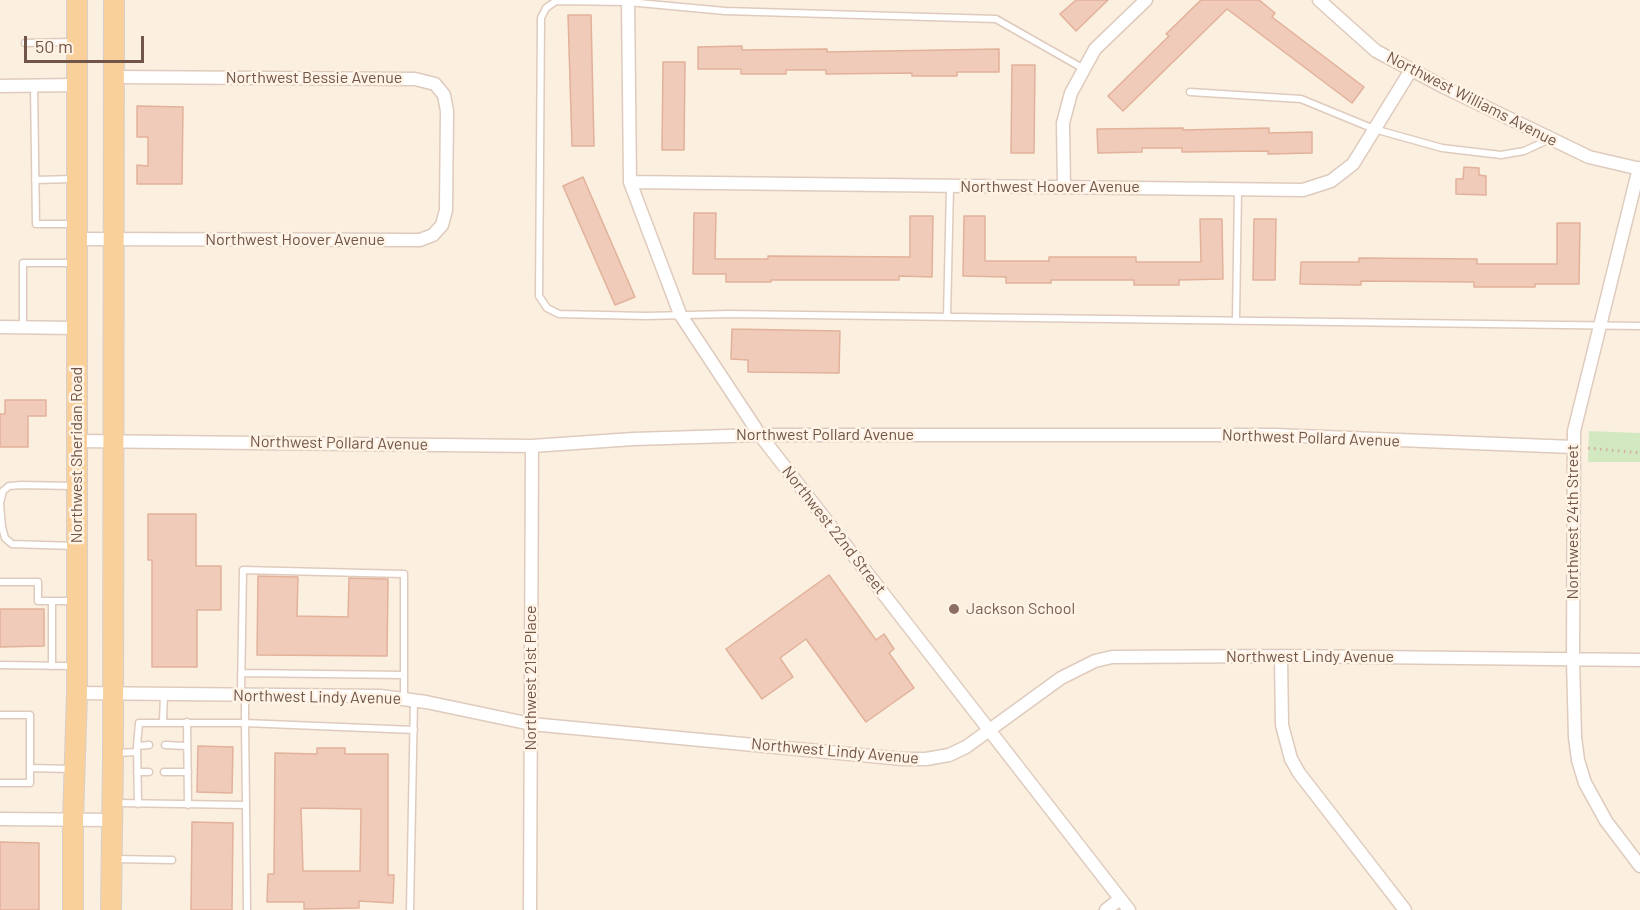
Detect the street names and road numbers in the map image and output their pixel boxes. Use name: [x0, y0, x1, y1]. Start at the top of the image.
street label: Northwest Williams Avenue: [1383, 48, 1561, 150]
street label: Northwest Bessie Avenue: [226, 68, 402, 88]
street label: Northwest Hoover Avenue: [960, 177, 1140, 197]
street label: Northwest Hoover Avenue: [205, 230, 385, 250]
street label: Northwest Sheridan Road: [67, 367, 87, 543]
street label: Northwest Pollard Avenue: [736, 425, 914, 445]
street label: Northwest Pollard Avenue: [1222, 425, 1400, 451]
street label: Northwest Pollard Avenue: [250, 432, 428, 454]
street label: Northwest 24th Street: [1563, 445, 1583, 599]
street label: Northwest 22nd Street: [778, 462, 890, 598]
street label: Northwest 21st Place: [521, 605, 541, 751]
street label: Northwest Lindy Avenue: [1226, 647, 1394, 667]
street label: Northwest Lindy Avenue: [233, 686, 401, 708]
street label: Northwest Lindy Avenue: [750, 734, 920, 768]

